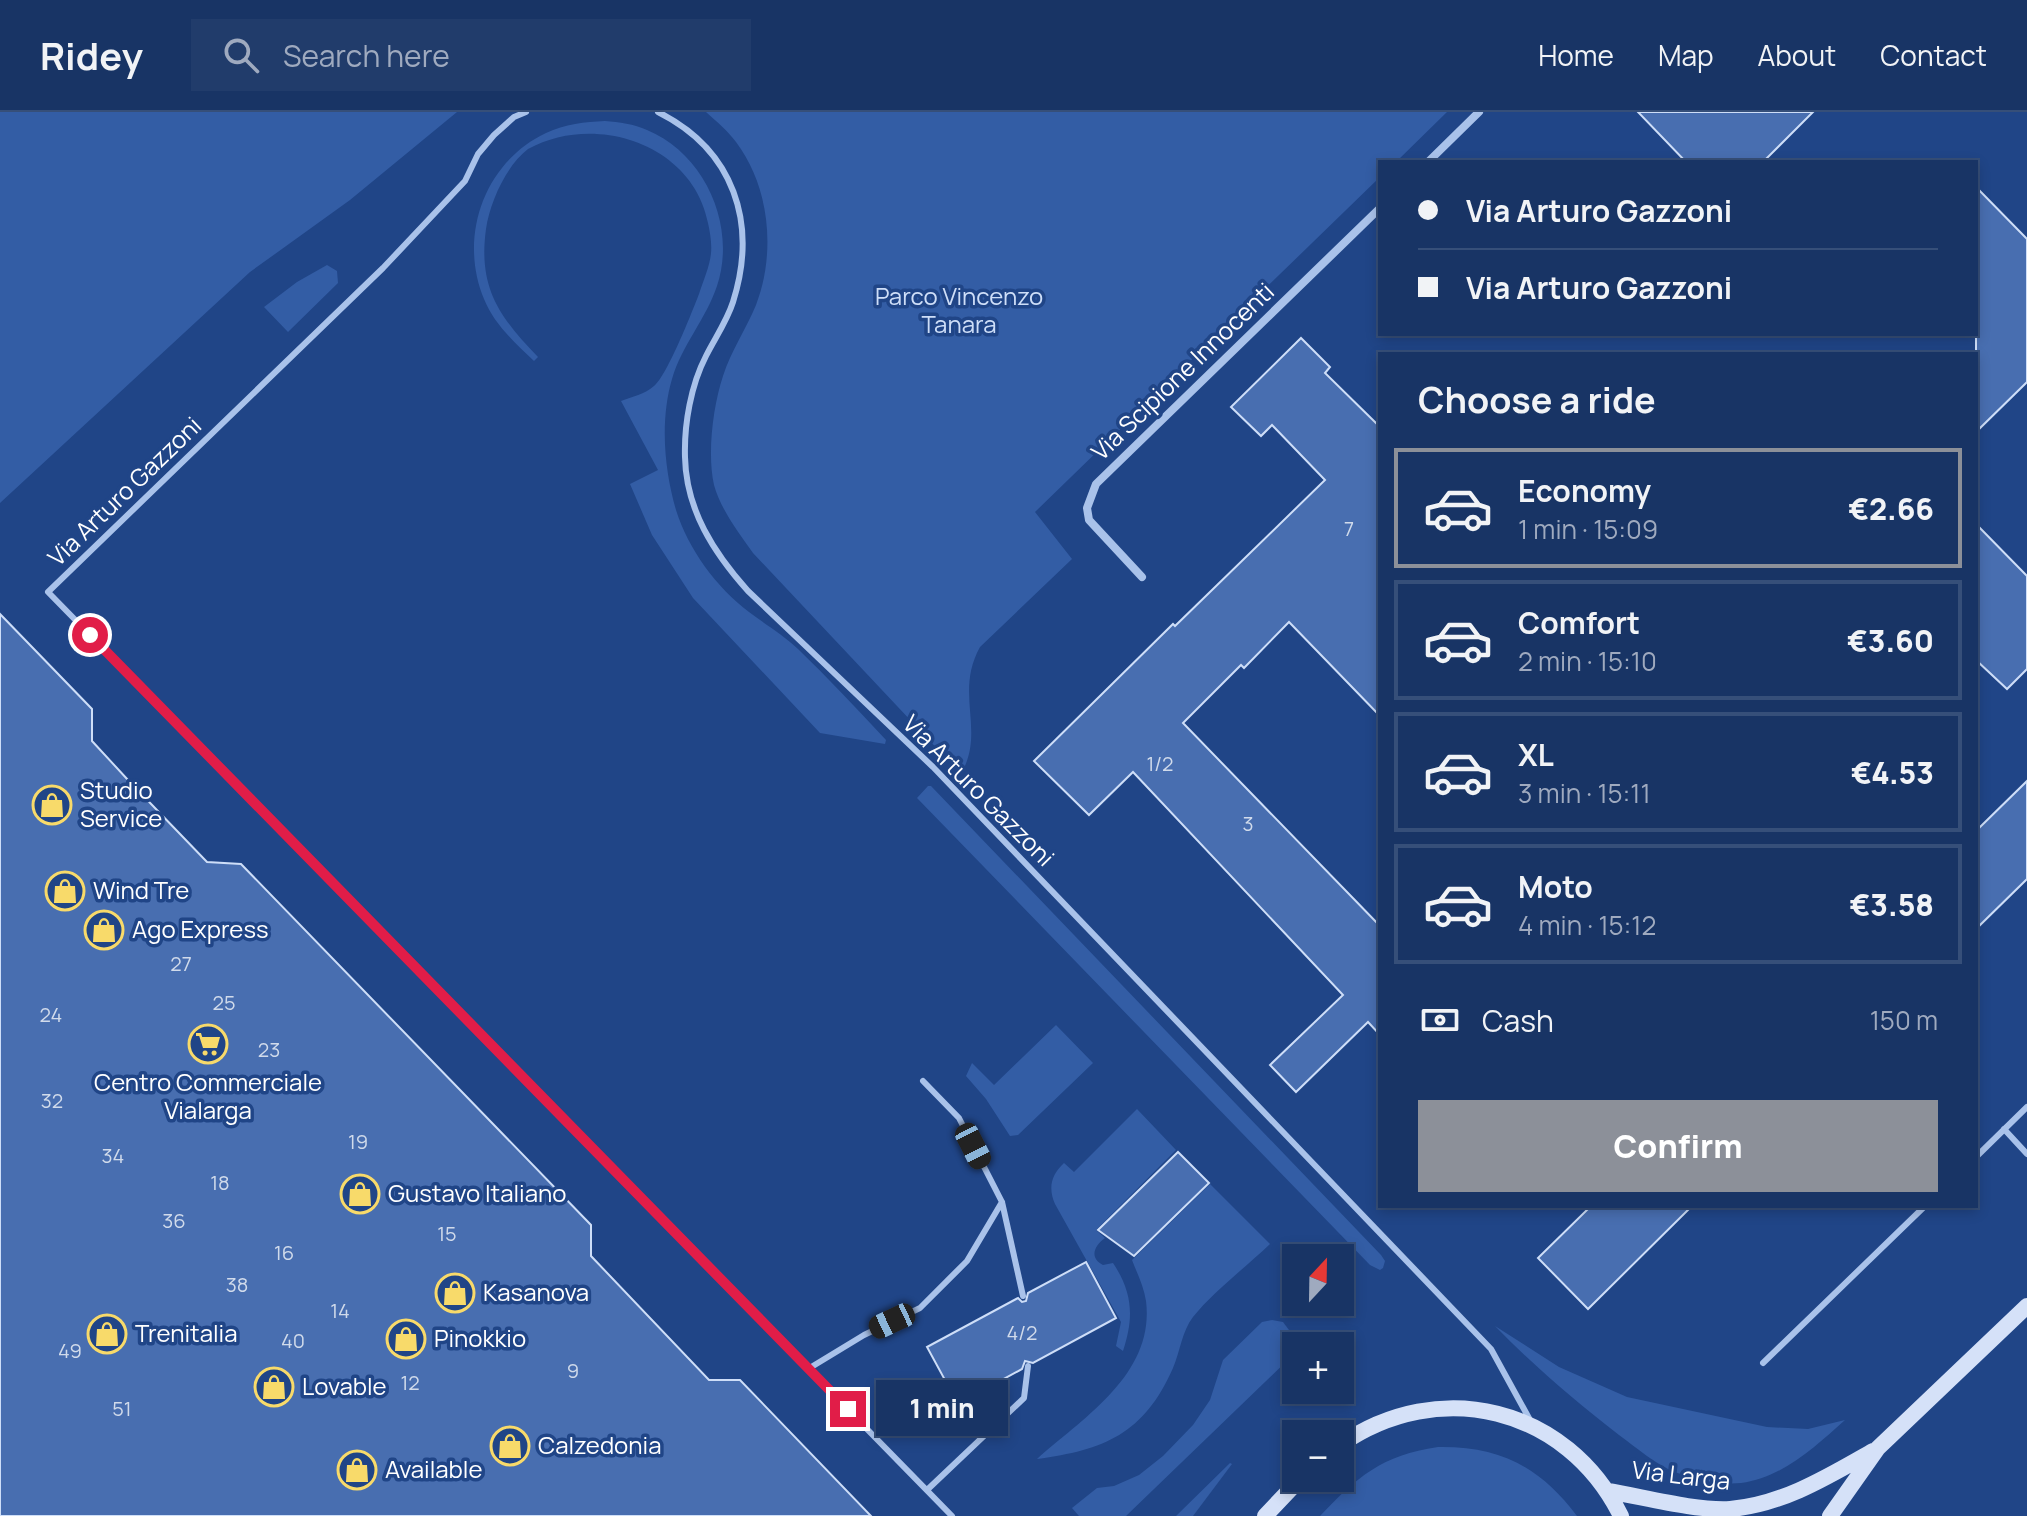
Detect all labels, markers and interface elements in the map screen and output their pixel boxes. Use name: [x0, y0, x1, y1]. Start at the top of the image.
search box: [191, 19, 751, 91]
text: Ridey: [40, 29, 143, 81]
icon: search: [219, 33, 263, 77]
text: Search here: [283, 35, 450, 76]
text: Home: [1538, 36, 1614, 74]
text: Map: [1658, 36, 1714, 74]
text: About: [1758, 36, 1836, 74]
text: Contact: [1880, 36, 1987, 74]
text: Via Arturo Gazzoni: [1466, 190, 1732, 231]
text: Via Arturo Gazzoni: [1466, 267, 1732, 308]
street label: Via Scipione Innocenti: [1083, 275, 1281, 467]
park label: Parco Vincenzo Tanara: [875, 279, 1043, 340]
text: Choose a ride: [1418, 375, 1656, 424]
street label: Via Arturo Gazzoni: [40, 409, 208, 573]
text: Economy: [1518, 470, 1651, 511]
icon: car: [1422, 472, 1494, 544]
text: €2.66: [1848, 488, 1934, 529]
text: 1 min · 15:09: [1518, 511, 1658, 547]
house number: 7: [1344, 515, 1354, 542]
text: Comfort: [1518, 602, 1640, 643]
icon: car: [1422, 604, 1494, 676]
route start: [72, 617, 108, 653]
text: €3.60: [1847, 620, 1934, 661]
text: 2 min · 15:10: [1518, 643, 1657, 679]
street label: Via Arturo Gazzoni: [896, 707, 1062, 873]
text: XL: [1518, 734, 1554, 775]
icon: car: [1422, 736, 1494, 808]
house number: 1/2: [1147, 750, 1173, 777]
text: €4.53: [1851, 752, 1934, 793]
place label: Studio Service: [80, 773, 162, 834]
text: 3 min · 15:11: [1518, 775, 1651, 811]
shop icon: Studio Service: [31, 784, 73, 826]
house number: 3: [1242, 810, 1254, 837]
text: Moto: [1518, 866, 1593, 907]
icon: car: [1422, 868, 1494, 940]
shop icon: Wind Tre: [44, 870, 86, 912]
place label: Wind Tre: [93, 873, 189, 906]
text: €3.58: [1849, 884, 1934, 925]
text: 4 min · 15:12: [1518, 907, 1656, 943]
shop icon: Ago Express: [83, 909, 125, 951]
place label: Ago Express: [132, 912, 269, 945]
house number: 27: [170, 950, 192, 977]
house number: 25: [213, 989, 235, 1016]
icon: cash: [1418, 998, 1462, 1042]
text: Cash: [1482, 1000, 1554, 1041]
house number: 24: [40, 1001, 62, 1028]
text: 150 m: [1870, 1002, 1938, 1038]
supermarket icon: Centro Commerciale Vialarga: [187, 1023, 229, 1065]
house number: 23: [258, 1036, 280, 1063]
place label: Centro Commerciale Vialarga: [94, 1065, 322, 1126]
house number: 32: [41, 1087, 63, 1114]
button: Confirm: [1418, 1100, 1938, 1192]
car: [951, 1119, 995, 1173]
house number: 19: [348, 1128, 368, 1155]
house number: 34: [102, 1142, 124, 1169]
house number: 18: [210, 1169, 230, 1196]
shop icon: Gustavo Italiano: [339, 1173, 381, 1215]
place label: Gustavo Italiano: [388, 1176, 566, 1209]
house number: 36: [162, 1207, 186, 1234]
house number: 15: [437, 1220, 457, 1247]
house number: 16: [274, 1239, 294, 1266]
north arrow: [1282, 1244, 1354, 1316]
map controls: [1282, 1244, 1354, 1492]
house number: 38: [226, 1271, 248, 1298]
shop icon: Kasanova: [434, 1272, 476, 1314]
place label: Kasanova: [483, 1275, 589, 1308]
house number: 14: [330, 1297, 350, 1324]
car: [865, 1300, 919, 1342]
shop icon: Trenitalia: [86, 1313, 128, 1355]
place label: Trenitalia: [135, 1316, 238, 1349]
shop icon: Pinokkio: [385, 1318, 427, 1360]
house number: 4/2: [1007, 1319, 1037, 1346]
place label: Pinokkio: [434, 1321, 526, 1354]
house number: 40: [281, 1327, 305, 1354]
button: +: [1282, 1332, 1354, 1404]
house number: 49: [58, 1337, 82, 1364]
house number: 9: [567, 1357, 579, 1384]
shop icon: Lovable: [253, 1366, 295, 1408]
place label: Lovable: [302, 1369, 387, 1402]
house number: 12: [400, 1369, 420, 1396]
callout: 1 min: [876, 1381, 1008, 1437]
text: 1 min: [909, 1390, 975, 1426]
route end: [830, 1391, 866, 1427]
house number: 51: [112, 1395, 132, 1422]
button: −: [1282, 1420, 1354, 1492]
shop icon: Calzedonia: [489, 1425, 531, 1467]
place label: Calzedonia: [538, 1428, 662, 1461]
shop icon: Available: [336, 1449, 378, 1491]
place label: Available: [385, 1452, 482, 1485]
street label: Via Larga: [1630, 1452, 1732, 1497]

